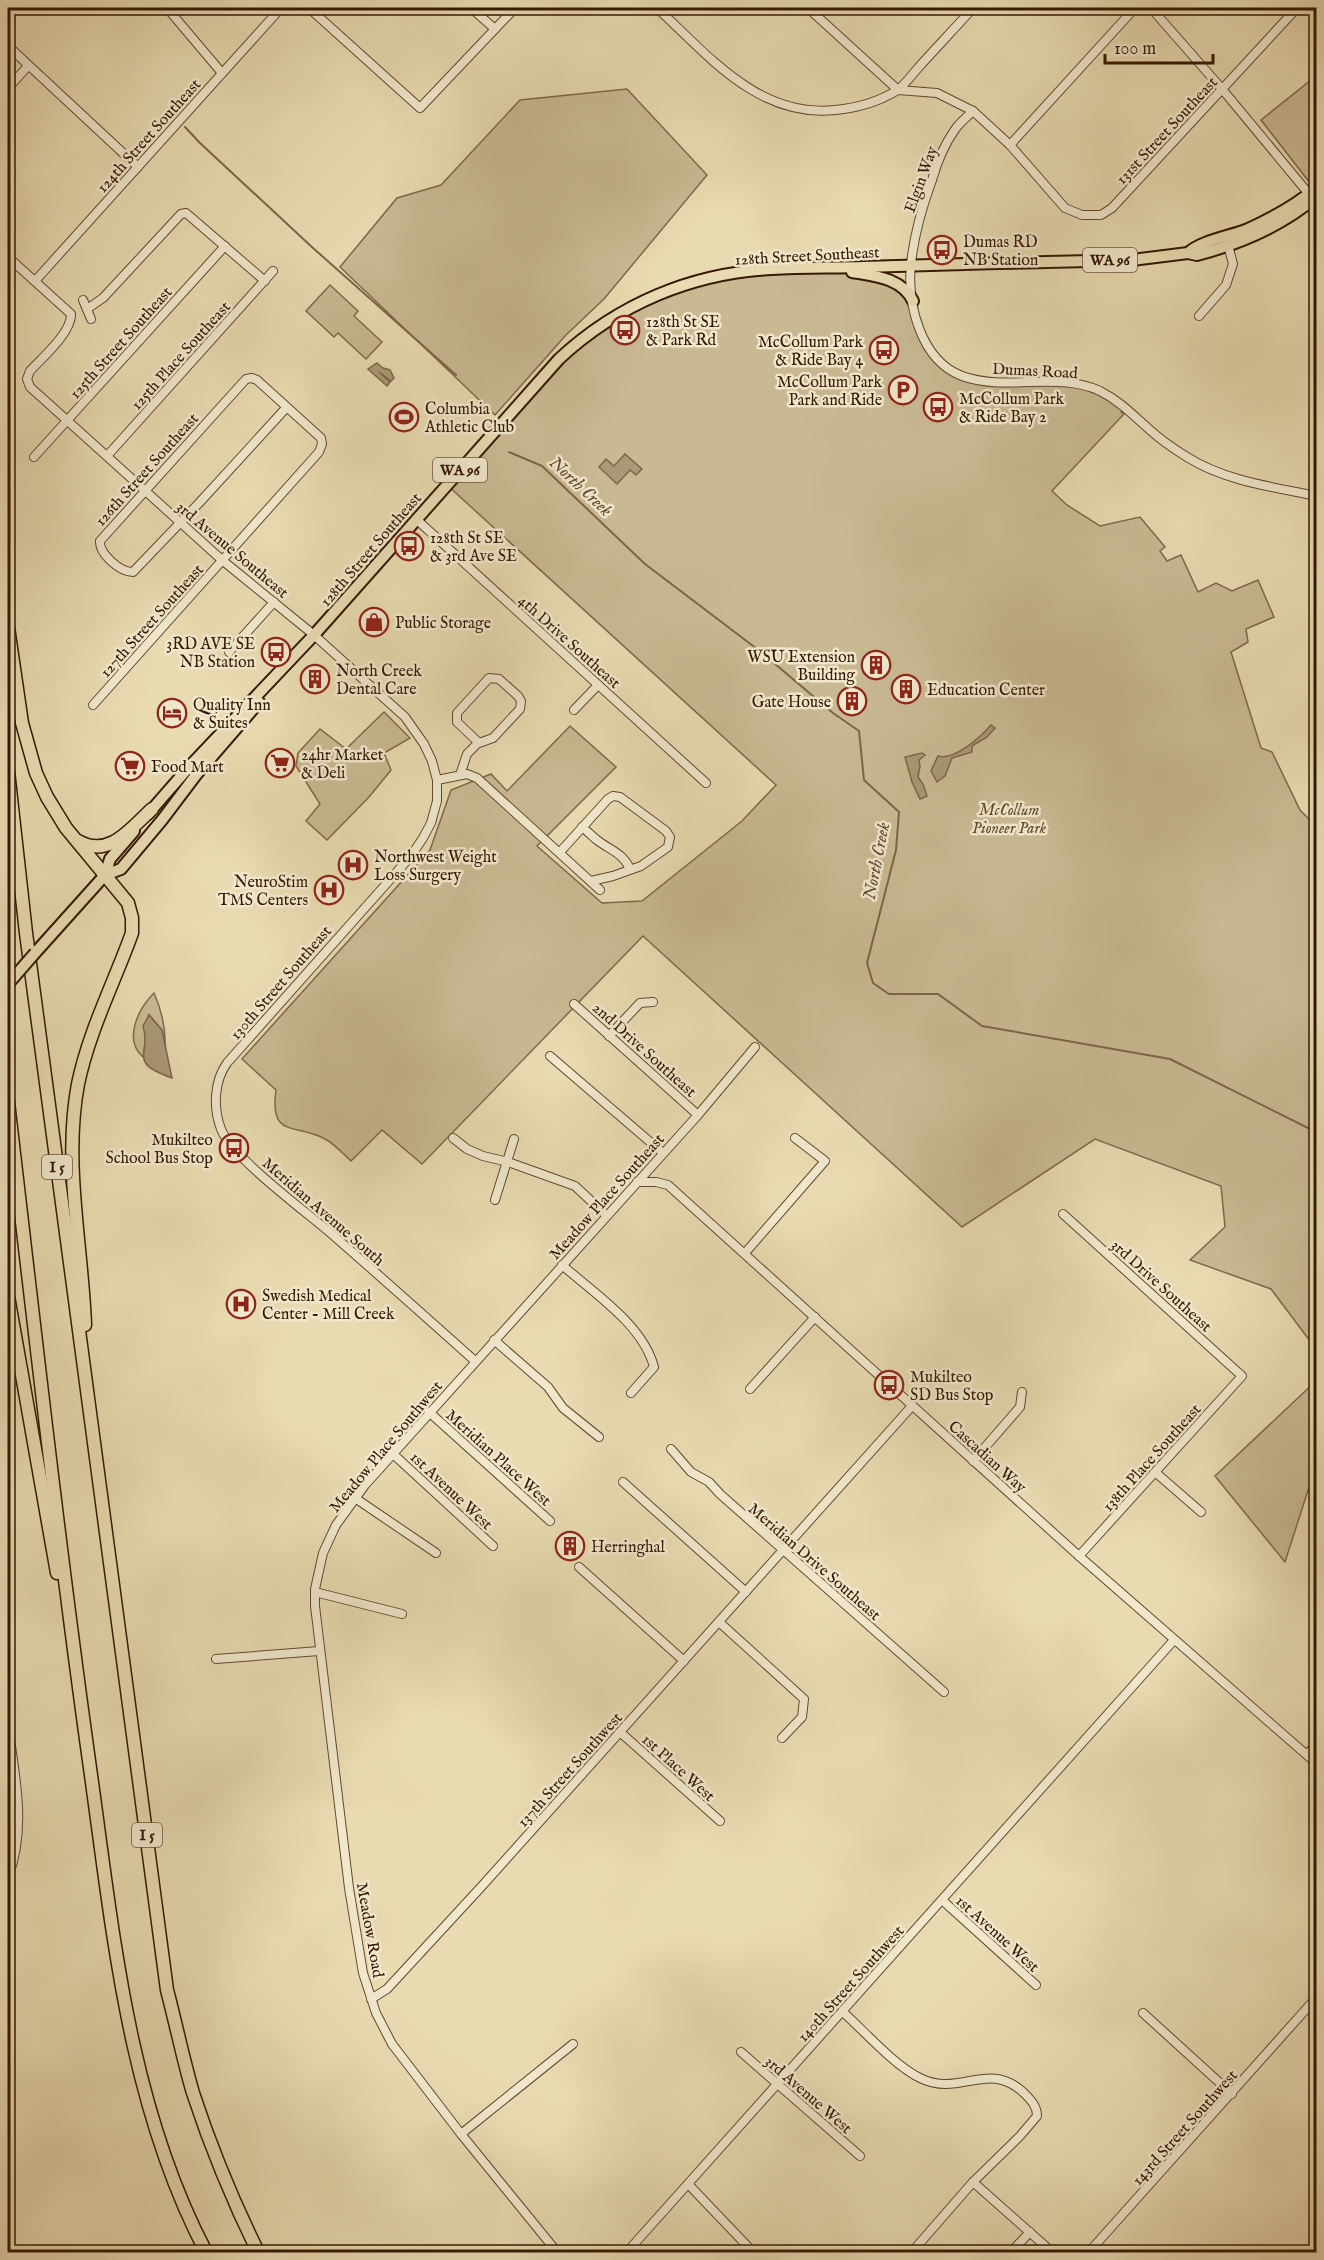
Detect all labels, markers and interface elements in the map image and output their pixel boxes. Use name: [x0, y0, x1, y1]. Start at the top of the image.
scale bar: [1105, 27, 1213, 65]
text: 100 m: [1114, 38, 1156, 61]
street label: 131st Street Southeast: [1112, 73, 1223, 189]
street label: 124th Street Southeast: [93, 75, 206, 197]
street label: Elgin Way: [901, 144, 943, 216]
place label: Dumas RD NB Station: [963, 233, 1039, 271]
bus stop icon: Dumas RD NB Station: [926, 234, 958, 266]
street label: 128th Street Southeast: [734, 243, 880, 271]
road number: WA 96: [1083, 248, 1137, 272]
street label: 125th Street Southeast: [66, 283, 178, 404]
street label: 125th Place Southeast: [127, 297, 236, 415]
place label: 128th St SE & Park Rd: [646, 313, 720, 351]
bus stop icon: 128th St SE & Park Rd: [609, 314, 641, 346]
place label: McCollum Park & Ride Bay 4: [758, 333, 863, 371]
bus stop icon: McCollum Park & Ride Bay 4: [868, 334, 900, 366]
street label: Dumas Road: [992, 360, 1079, 384]
place label: McCollum Park Park and Ride: [777, 373, 882, 411]
parking icon: McCollum Park Park and Ride: [887, 374, 919, 406]
place label: McCollum Park & Ride Bay 2: [959, 390, 1065, 428]
bus stop icon: McCollum Park & Ride Bay 2: [922, 391, 954, 423]
place label: Columbia Athletic Club: [424, 400, 515, 438]
sports icon: Columbia Athletic Club: [388, 401, 420, 433]
street label: 126th Street Southeast: [91, 409, 204, 531]
water label: North Creek: [544, 452, 616, 522]
road number: WA 96: [433, 458, 487, 482]
street label: 128th Street Southeast: [316, 489, 427, 612]
street label: 3rd Avenue Southeast: [171, 498, 292, 604]
place label: 128th St SE & 3rd Ave SE: [430, 529, 517, 567]
bus stop icon: 128th St SE & 3rd Ave SE: [393, 530, 425, 562]
street label: 127th Street Southeast: [96, 560, 209, 682]
street label: 4th Drive Southeast: [513, 591, 624, 694]
shop icon: Public Storage: [358, 606, 390, 638]
place label: Public Storage: [395, 614, 491, 634]
place label: 3RD AVE SE NB Station: [166, 635, 255, 673]
bus stop icon: 3RD AVE SE NB Station: [260, 636, 292, 668]
place label: WSU Extension Building: [747, 648, 855, 686]
building icon: WSU Extension Building: [860, 649, 892, 681]
place label: North Creek Dental Care: [336, 662, 422, 700]
building icon: North Creek Dental Care: [299, 663, 331, 695]
building icon: Education Center: [890, 673, 922, 705]
place label: Education Center: [927, 681, 1045, 701]
building icon: Gate House: [836, 685, 868, 717]
place label: Gate House: [752, 693, 831, 713]
place label: Quality Inn & Suites: [193, 696, 271, 734]
hotel icon: Quality Inn & Suites: [156, 697, 188, 729]
place label: 24hr Market & Deli: [301, 746, 384, 784]
supermarket icon: 24hr Market & Deli: [264, 747, 296, 779]
supermarket icon: Food Mart: [114, 750, 146, 782]
place label: Food Mart: [151, 758, 224, 778]
park label: McCollum Pioneer Park: [972, 801, 1047, 839]
water label: North Creek: [859, 821, 896, 902]
place label: Northwest Weight Loss Surgery: [374, 848, 497, 886]
hospital icon: Northwest Weight Loss Surgery: [337, 849, 369, 881]
place label: NeuroStim TMS Centers: [218, 873, 308, 911]
hospital icon: NeuroStim TMS Centers: [313, 874, 345, 906]
street label: 130th Street Southeast: [226, 922, 337, 1045]
street label: 2nd Drive Southeast: [587, 998, 700, 1103]
street label: Meadow Place Southeast: [546, 1130, 670, 1265]
place label: Mukilteo School Bus Stop: [105, 1131, 213, 1169]
bus stop icon: Mukilteo School Bus Stop: [218, 1132, 250, 1164]
street label: Meridian Avenue South: [257, 1154, 388, 1271]
road number: I 5: [42, 1155, 72, 1179]
street label: 3rd Drive Southeast: [1106, 1236, 1216, 1337]
place label: Swedish Medical Center - Mill Creek: [262, 1287, 395, 1325]
hospital icon: Swedish Medical Center - Mill Creek: [225, 1288, 257, 1320]
place label: Mukilteo SD Bus Stop: [910, 1368, 994, 1406]
bus stop icon: Mukilteo SD Bus Stop: [873, 1369, 905, 1401]
street label: Meadow Place Southwest: [325, 1377, 448, 1517]
street label: 138th Place Southeast: [1099, 1400, 1207, 1516]
street label: Meridian Place West: [441, 1406, 555, 1512]
street label: Cascadian Way: [943, 1417, 1030, 1498]
street label: 1st Avenue West: [405, 1448, 497, 1535]
street label: Meridian Drive Southeast: [743, 1499, 884, 1626]
building icon: Herringhal: [554, 1530, 586, 1562]
place label: Herringhal: [591, 1538, 666, 1558]
street label: 137th Street Southwest: [514, 1708, 628, 1832]
street label: 1st Place West: [637, 1730, 719, 1807]
road number: I 5: [132, 1823, 162, 1847]
street label: Meadow Road: [351, 1881, 387, 1980]
street label: 1st Avenue West: [951, 1892, 1043, 1978]
street label: 140th Street Southwest: [794, 1921, 909, 2047]
street label: 3rd Avenue West: [760, 2052, 856, 2139]
street label: 143rd Street Southwest: [1128, 2066, 1243, 2190]

